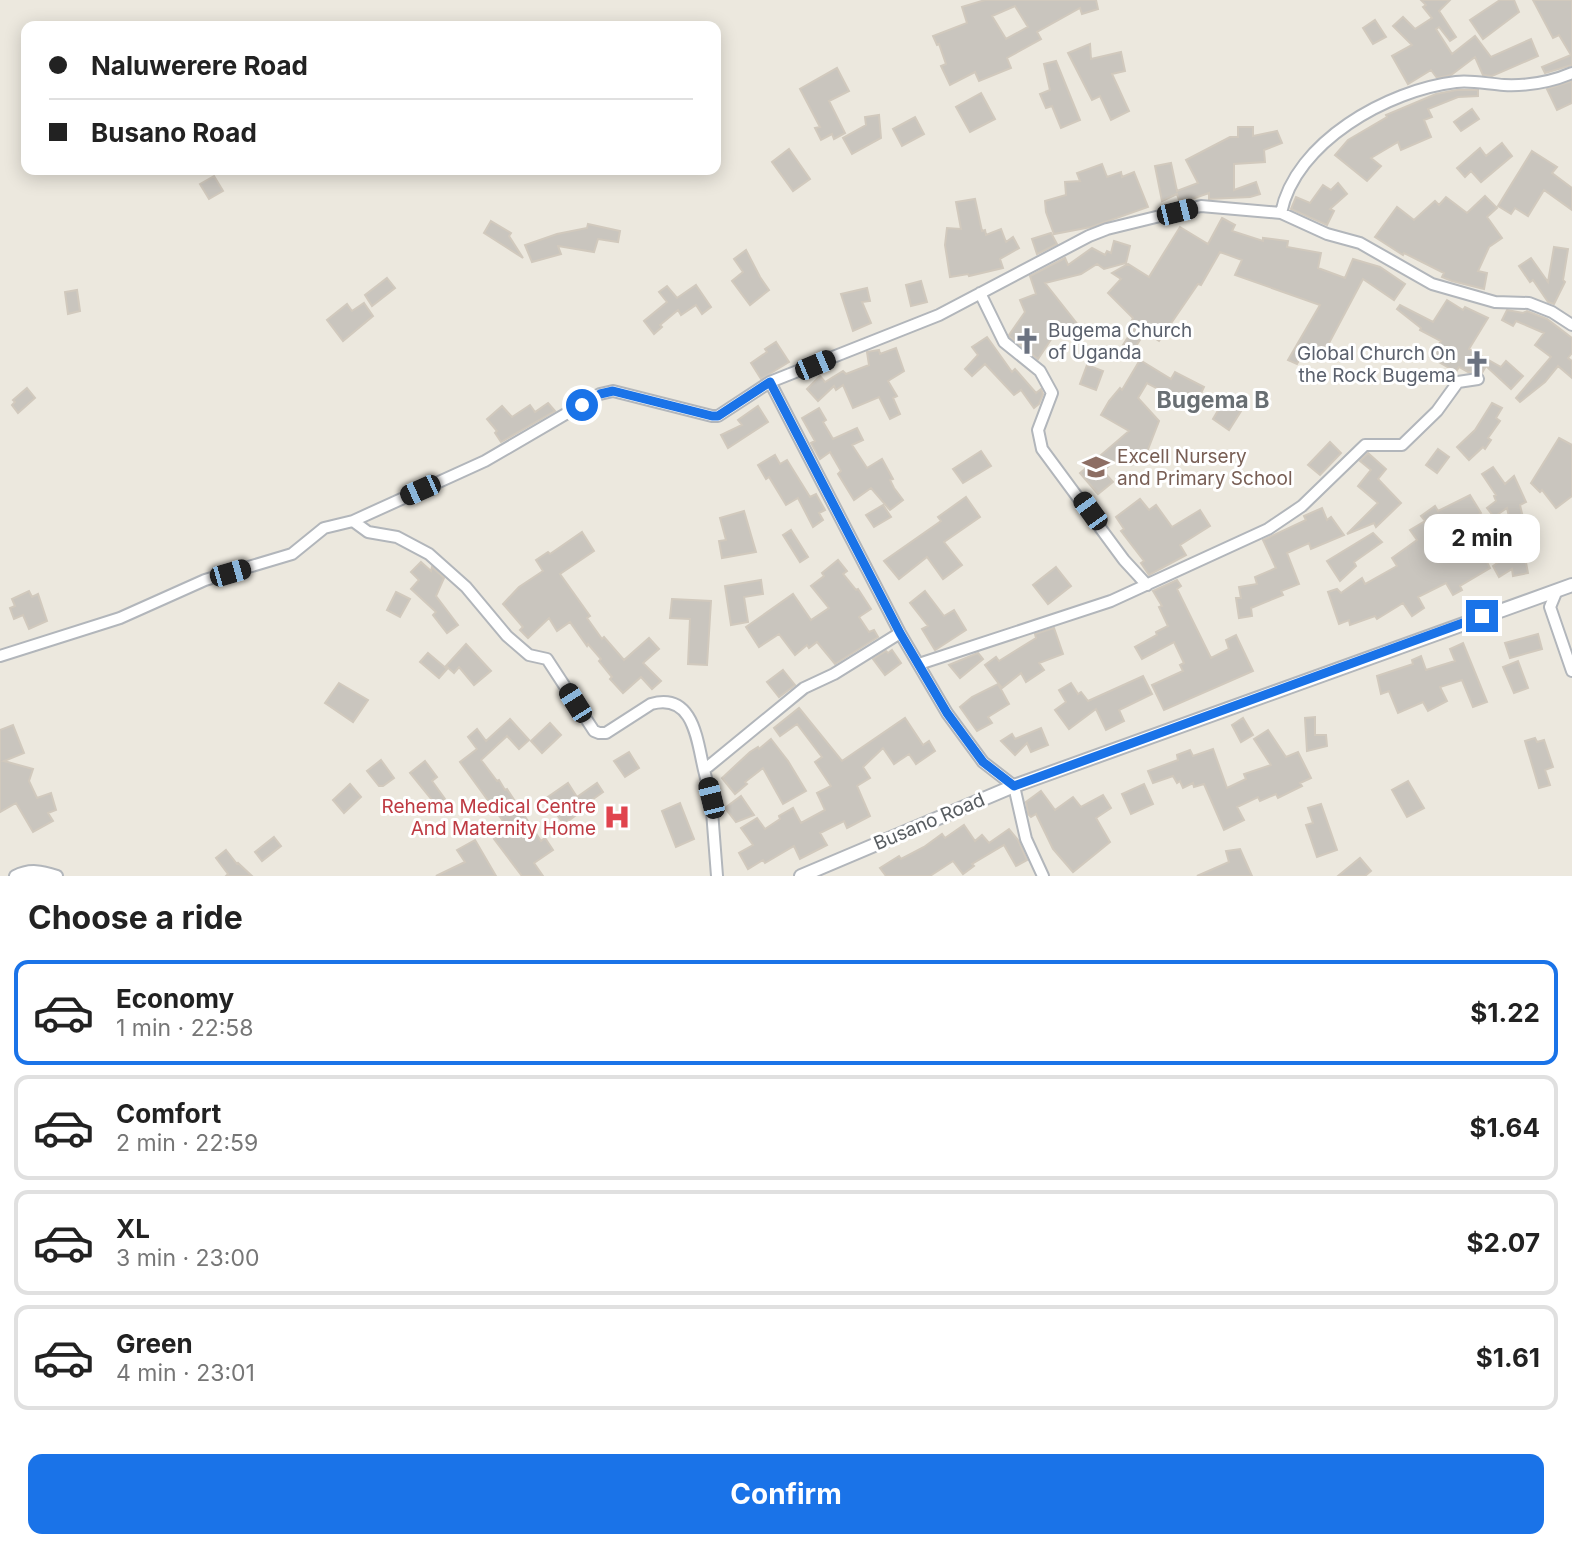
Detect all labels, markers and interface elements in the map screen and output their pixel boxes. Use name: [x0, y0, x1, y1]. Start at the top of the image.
text: Naluwerere Road: [91, 50, 308, 81]
text: Busano Road: [91, 117, 257, 148]
car: [1155, 197, 1200, 227]
place label: Bugema Church of Uganda: [1048, 319, 1192, 364]
church icon: Bugema Church of Uganda: [1012, 326, 1042, 356]
place label: Global Church On the Rock Bugema: [1297, 342, 1456, 387]
car: [792, 347, 839, 383]
church icon: Global Church On the Rock Bugema: [1462, 349, 1492, 379]
district label: Bugema B: [1157, 386, 1269, 414]
route start: [566, 389, 598, 421]
place label: Excell Nursery and Primary School: [1117, 445, 1293, 490]
school or university icon: Excell Nursery and Primary School: [1081, 452, 1111, 482]
car: [397, 472, 444, 508]
car: [1070, 488, 1111, 534]
callout: 2 min: [1424, 514, 1540, 564]
text: 2 min: [1451, 524, 1513, 552]
car: [207, 557, 254, 589]
route end: [1466, 600, 1498, 632]
car: [555, 680, 596, 726]
car: [696, 775, 727, 821]
street label: Busano Road: [870, 788, 988, 855]
place label: Rehema Medical Centre And Maternity Home: [382, 795, 596, 840]
hospital icon: Rehema Medical Centre And Maternity Home: [602, 802, 632, 832]
text: Choose a ride: [28, 898, 243, 937]
icon: car: [32, 981, 95, 1044]
text: Economy: [116, 983, 234, 1014]
text: $1.22: [1470, 997, 1540, 1028]
text: 1 min · 22:58: [116, 1014, 254, 1042]
icon: car: [32, 1096, 95, 1159]
text: Comfort: [116, 1098, 221, 1129]
text: $1.64: [1469, 1112, 1540, 1143]
text: 2 min · 22:59: [116, 1129, 258, 1157]
icon: car: [32, 1211, 95, 1274]
text: XL: [116, 1213, 150, 1244]
text: $2.07: [1467, 1227, 1540, 1258]
text: 3 min · 23:00: [116, 1244, 259, 1272]
icon: car: [32, 1326, 95, 1389]
text: Green: [116, 1328, 193, 1359]
text: $1.61: [1476, 1342, 1540, 1373]
text: 4 min · 23:01: [116, 1359, 255, 1387]
button: Confirm: [28, 1454, 1544, 1534]

